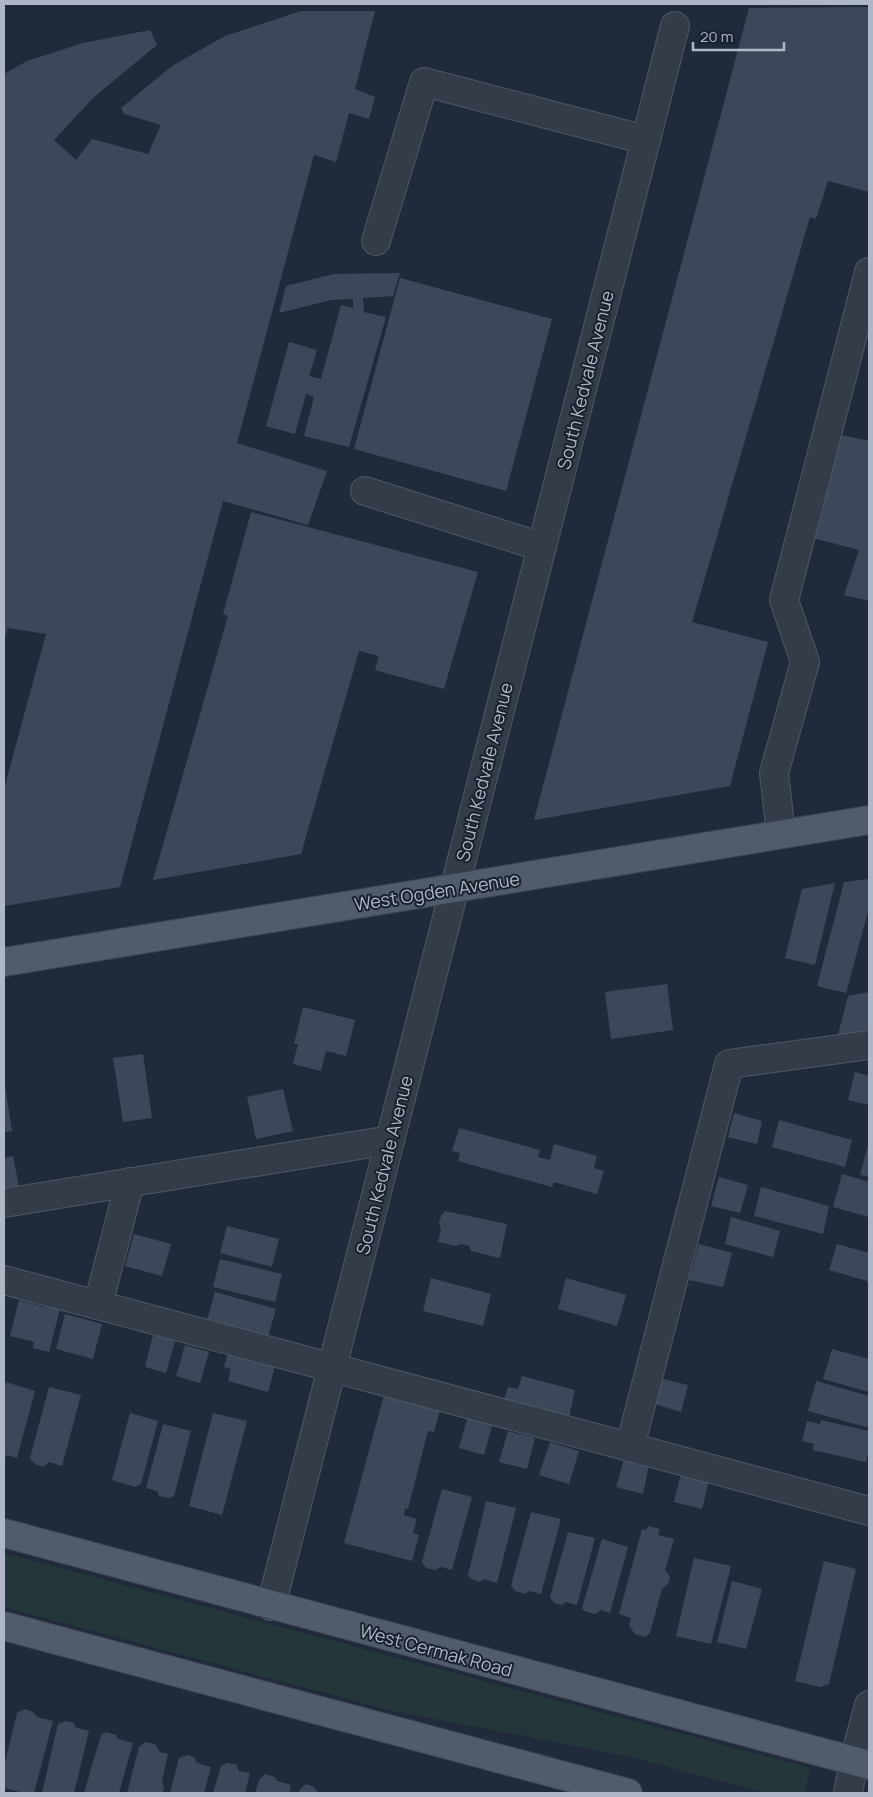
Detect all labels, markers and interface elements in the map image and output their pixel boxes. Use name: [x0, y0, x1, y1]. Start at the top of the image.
scale bar: [693, 20, 784, 52]
text: 20 m: [700, 26, 733, 47]
street label: South Kedvale Avenue: [551, 288, 619, 472]
street label: South Kedvale Avenue: [450, 680, 518, 864]
street label: West Ogden Avenue: [353, 866, 521, 916]
street label: South Kedvale Avenue: [350, 1073, 418, 1257]
street label: West Cermak Road: [357, 1618, 515, 1682]

